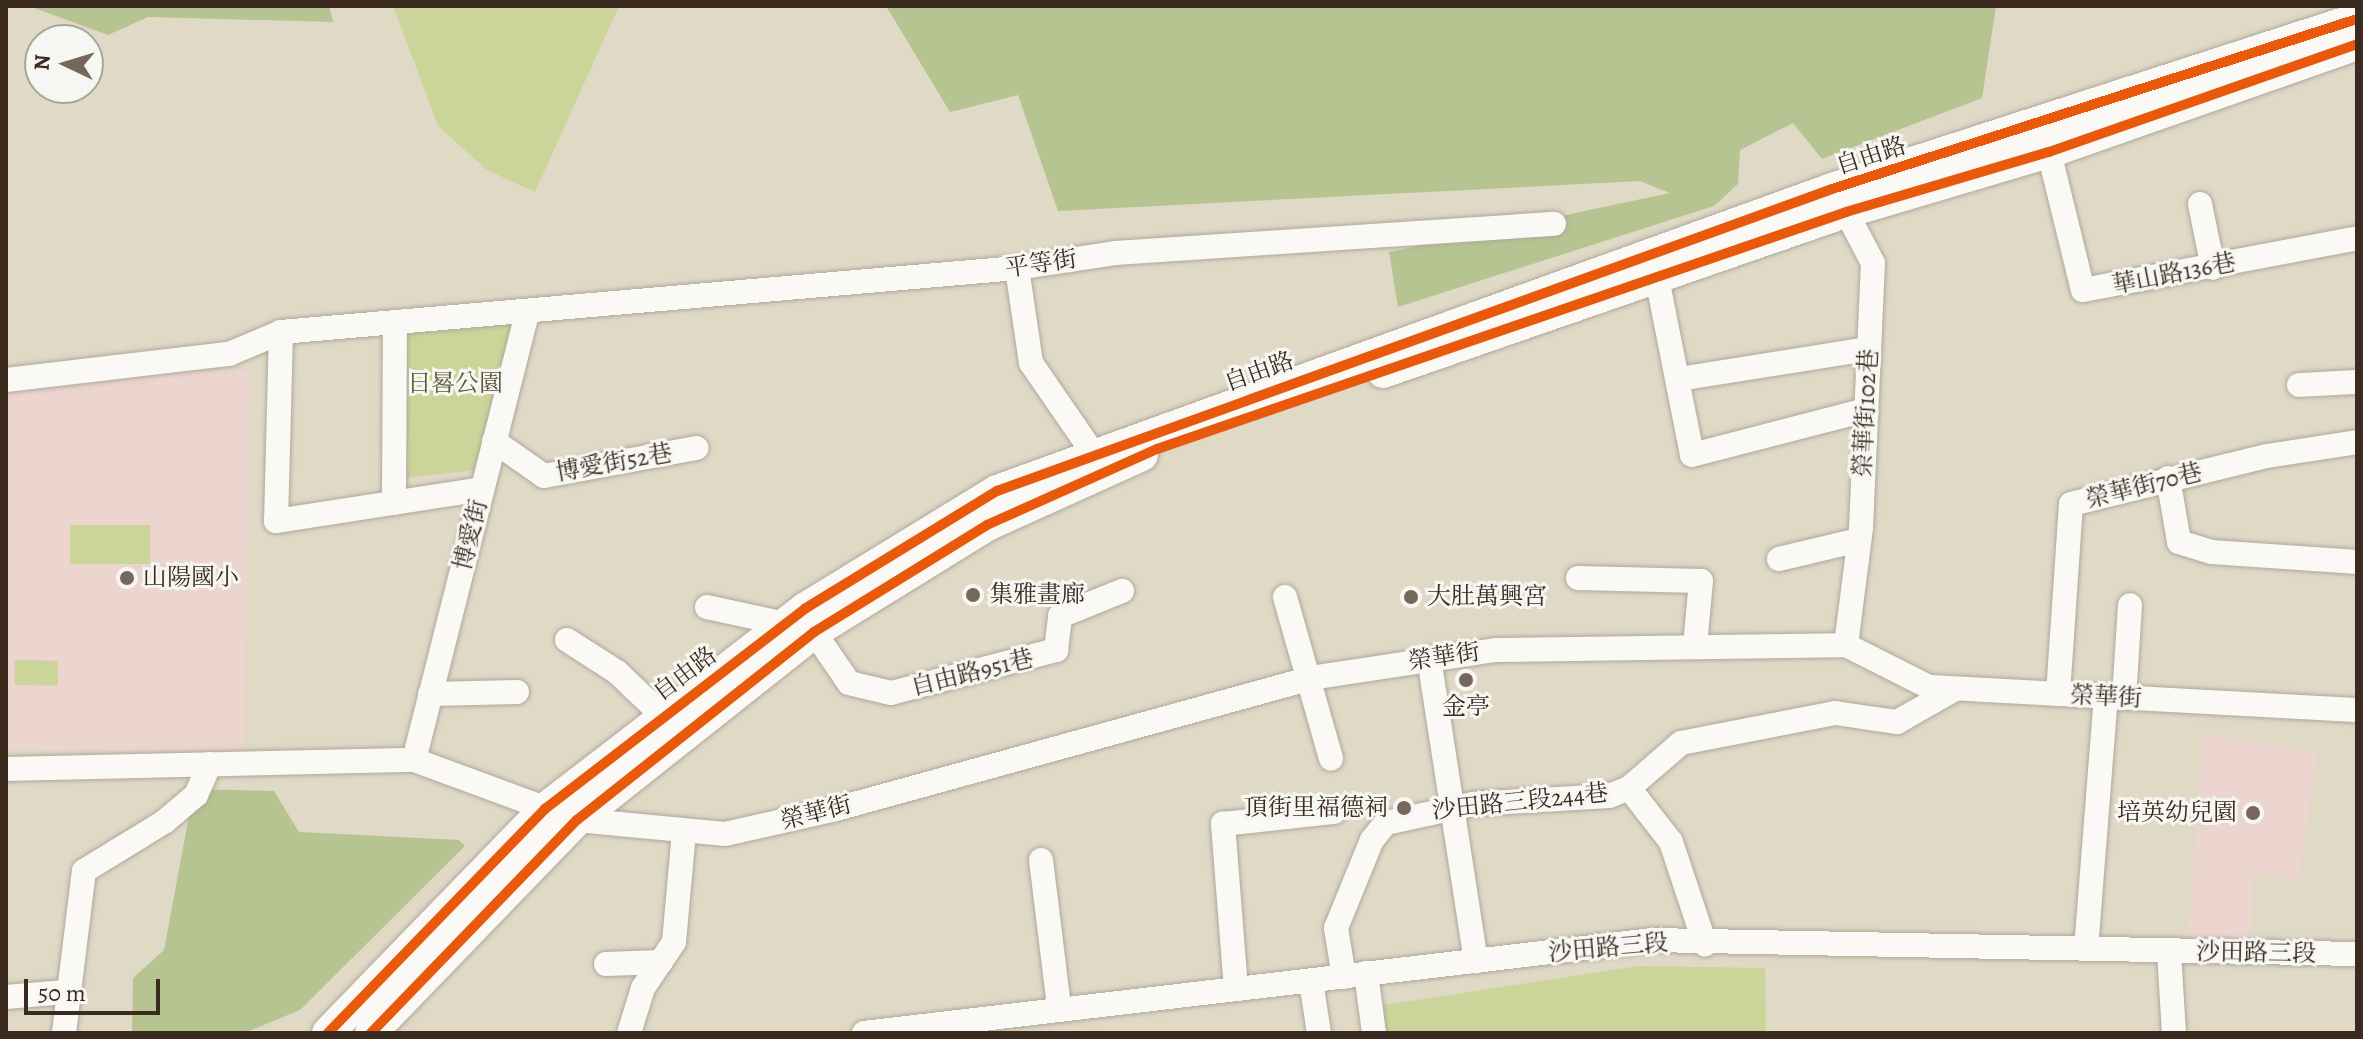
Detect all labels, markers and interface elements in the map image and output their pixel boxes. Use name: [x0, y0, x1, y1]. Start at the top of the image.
north arrow: [24, 24, 104, 104]
text: N: [27, 53, 58, 72]
street label: 自由路: [1832, 131, 1910, 181]
street label: 平等街: [1003, 245, 1079, 283]
street label: 華山路136巷: [2110, 248, 2238, 300]
street label: 自由路: [1220, 346, 1298, 398]
street label: 榮華街102巷: [1848, 348, 1884, 478]
park label: 日晷公園: [407, 370, 503, 398]
street label: 博愛街52巷: [554, 439, 674, 487]
street label: 榮華街70巷: [2083, 458, 2205, 514]
street label: 博愛街: [448, 497, 494, 573]
place label: 山陽國小: [143, 564, 239, 592]
marker: 山陽國小: [118, 569, 136, 587]
place label: 集雅畫廊: [989, 581, 1085, 609]
place label: 大肚萬興宮: [1427, 583, 1547, 611]
marker: 集雅畫廊: [964, 586, 982, 604]
marker: 大肚萬興宮: [1402, 588, 1420, 606]
street label: 榮華街: [1406, 638, 1482, 676]
street label: 自由路: [648, 641, 722, 707]
street label: 自由路951巷: [908, 644, 1036, 702]
marker: 金亭: [1457, 671, 1475, 689]
street label: 榮華街: [2069, 681, 2143, 713]
place label: 金亭: [1442, 693, 1490, 721]
street label: 沙田路三段244巷: [1430, 778, 1610, 826]
street label: 榮華街: [778, 790, 854, 836]
place label: 頂街里福德祠: [1244, 794, 1388, 822]
marker: 頂街里福德祠: [1395, 799, 1413, 817]
place label: 培英幼兒園: [2117, 799, 2237, 827]
marker: 培英幼兒園: [2244, 804, 2262, 822]
street label: 沙田路三段: [1547, 928, 1669, 968]
street label: 沙田路三段: [2196, 938, 2316, 968]
scale bar: [28, 963, 164, 1013]
text: 50 m: [38, 977, 86, 1009]

